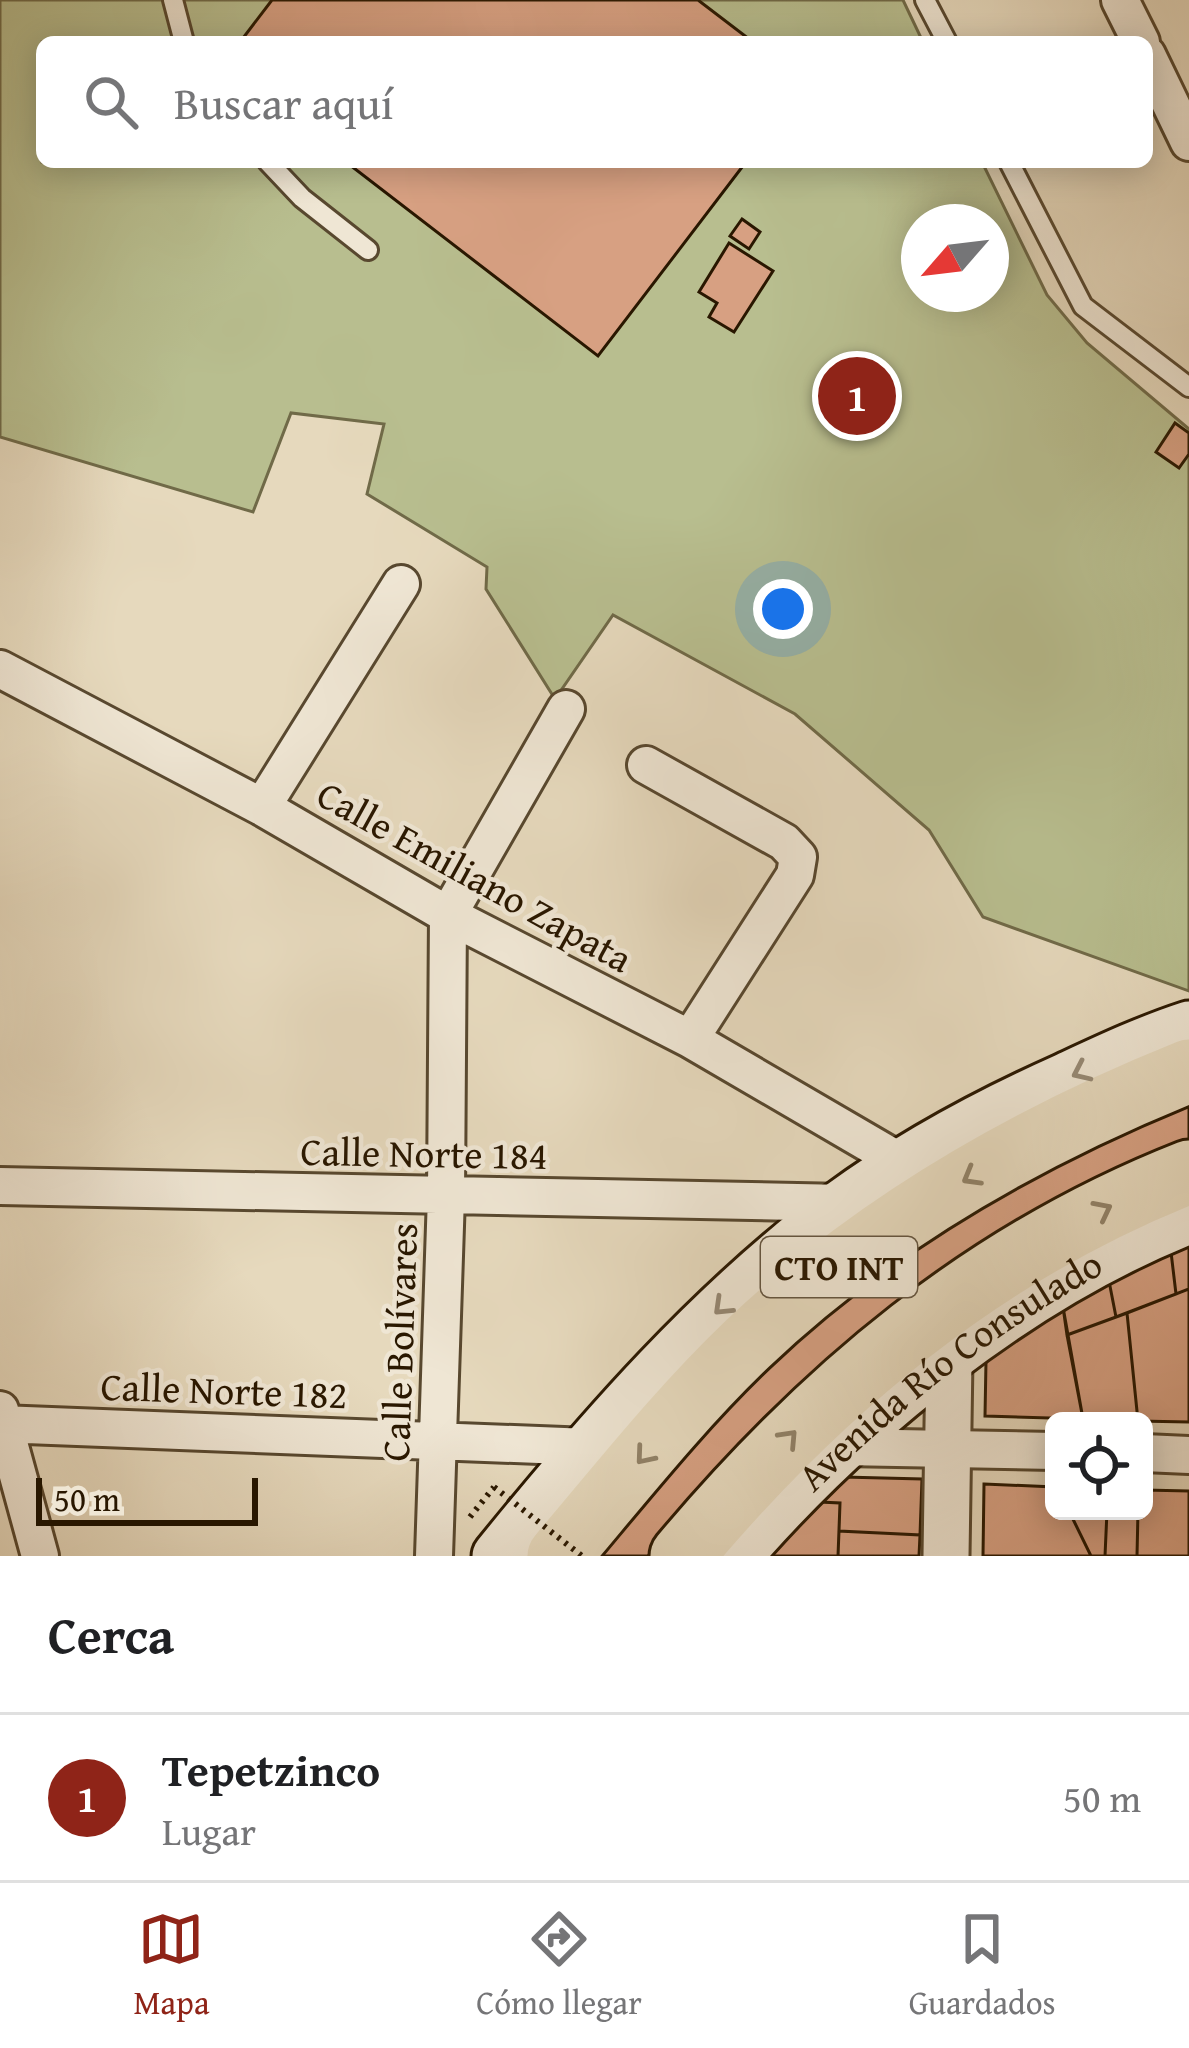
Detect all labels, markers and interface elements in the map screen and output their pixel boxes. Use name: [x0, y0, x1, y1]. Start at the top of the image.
search box: [36, 36, 1153, 168]
icon: search: [78, 69, 144, 135]
text: Buscar aquí: [174, 70, 393, 135]
north arrow: [901, 204, 1009, 312]
pin: 1: [818, 351, 896, 441]
your location: [753, 579, 813, 639]
street label: Calle Emiliano Zapata: [307, 765, 644, 986]
one-way arrow: [1072, 1057, 1093, 1081]
street label: Calle Norte 184: [300, 1122, 548, 1183]
one-way arrow: [962, 1163, 983, 1185]
one-way arrow: [1090, 1201, 1112, 1224]
street label: Calle Bolívares: [366, 1222, 431, 1462]
street label: Avenida Río Consulado: [783, 1235, 1112, 1503]
road number: CTO INT: [761, 1237, 917, 1297]
one-way arrow: [714, 1293, 736, 1315]
street label: Calle Norte 182: [100, 1357, 348, 1422]
map controls: [1045, 1412, 1153, 1520]
button: locate: [1045, 1412, 1153, 1520]
one-way arrow: [774, 1430, 796, 1452]
one-way arrow: [636, 1442, 658, 1464]
scale bar: [36, 1472, 258, 1525]
text: 50 m: [54, 1475, 120, 1523]
text: Cerca: [48, 1597, 174, 1672]
text: Tepetzinco: [162, 1737, 380, 1802]
text: 1: [77, 1769, 97, 1826]
text: 50 m: [1063, 1769, 1141, 1826]
text: Lugar: [162, 1802, 256, 1859]
tab: Mapa: [133, 1906, 209, 2026]
tab: Cómo llegar: [476, 1906, 642, 2026]
tab: Guardados: [909, 1906, 1056, 2026]

